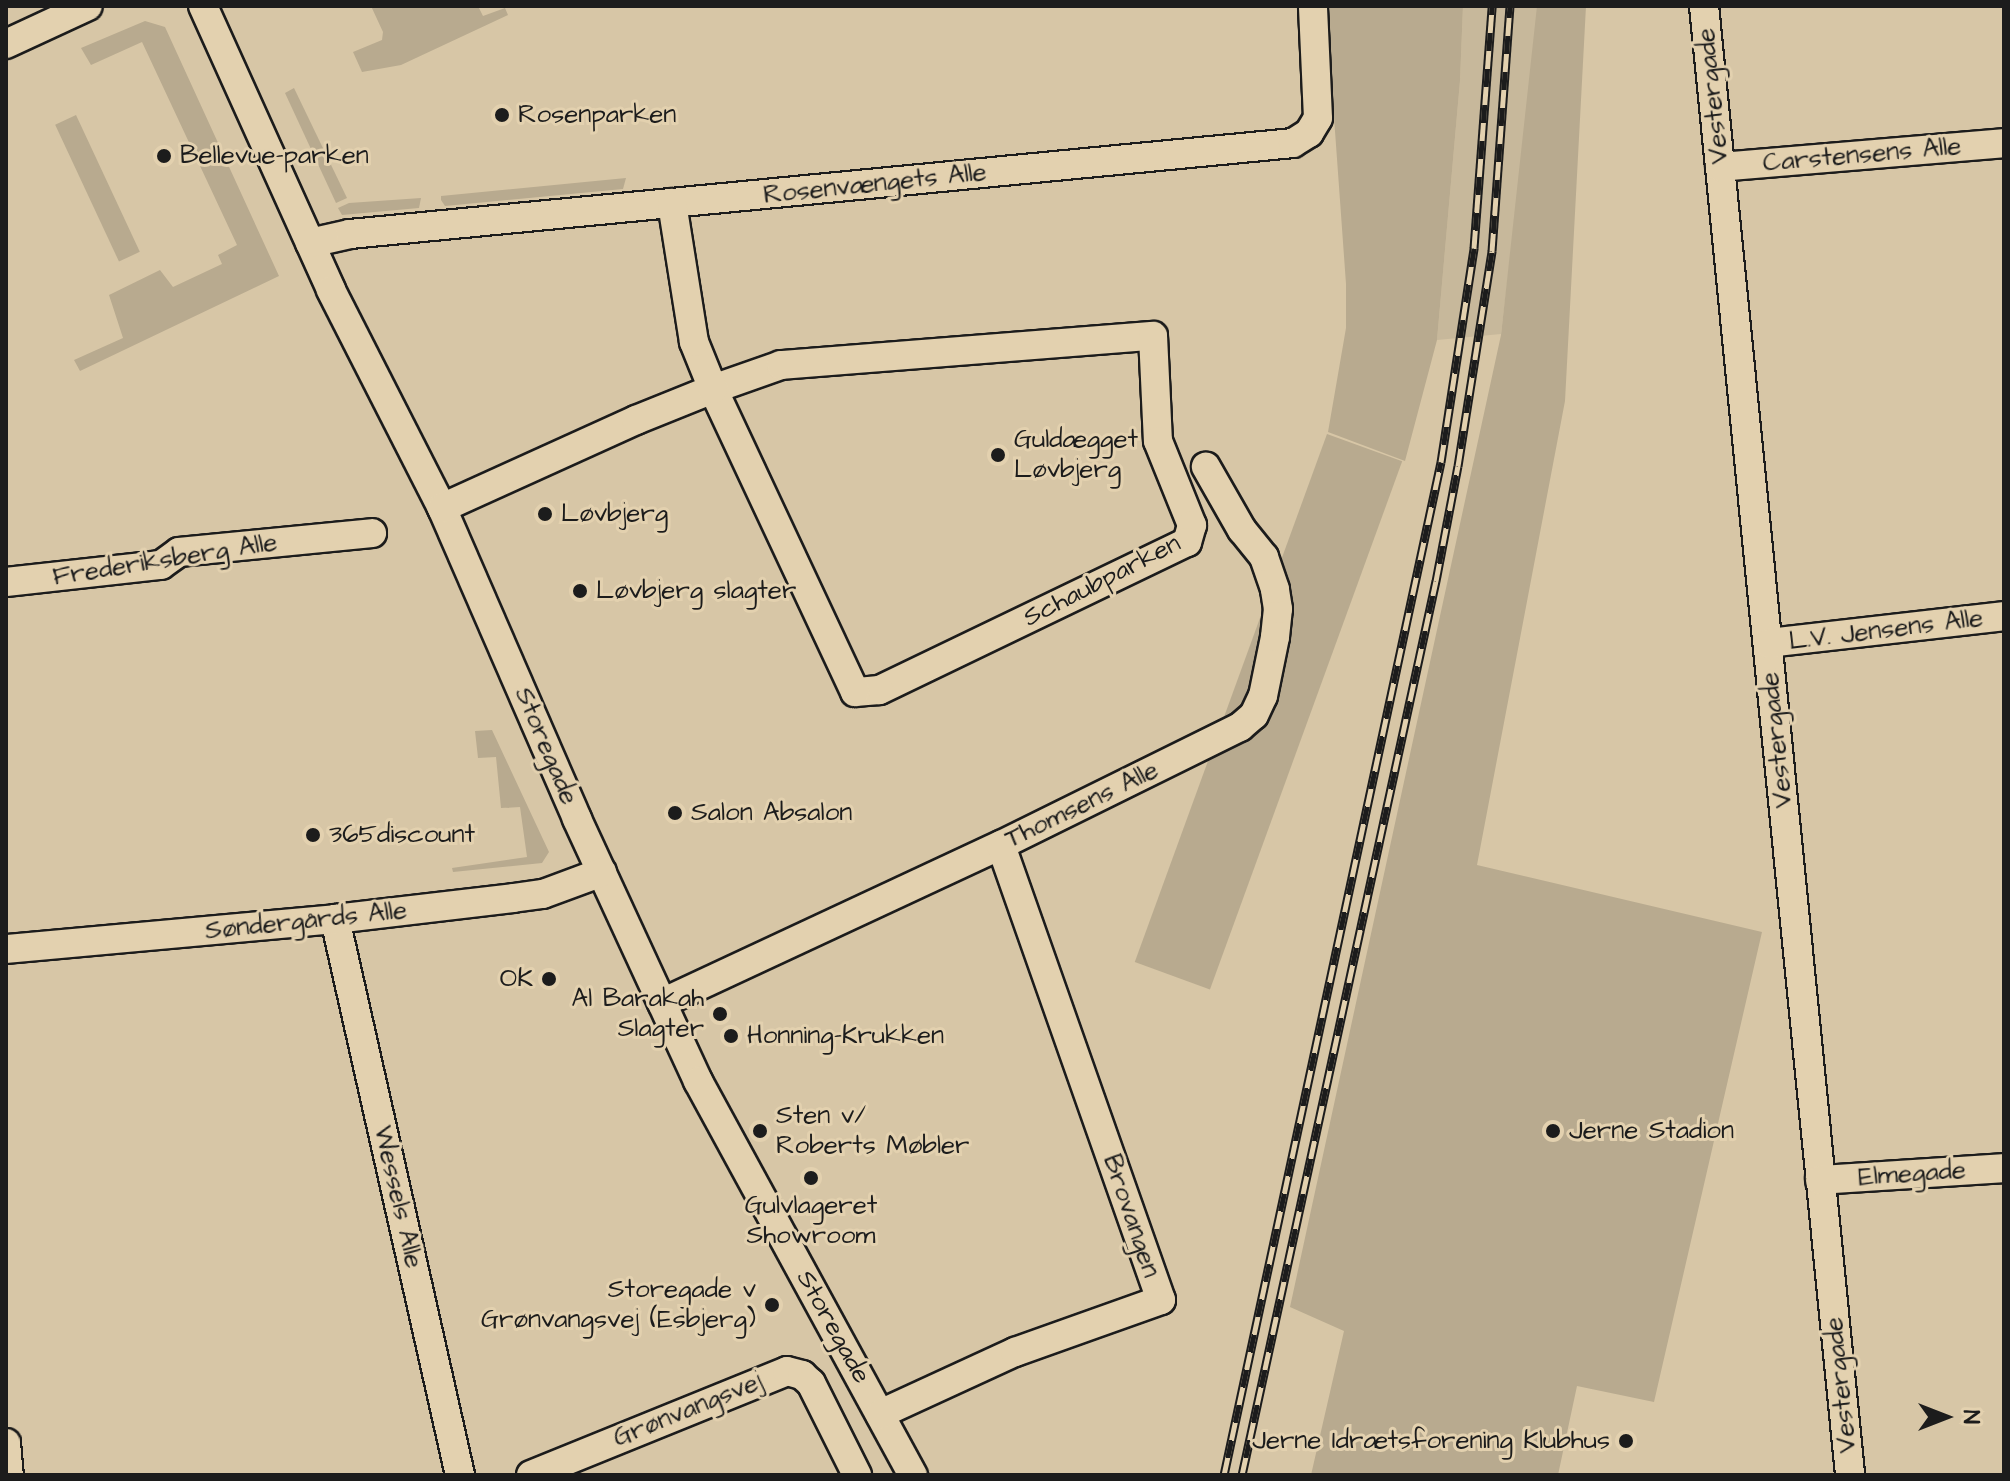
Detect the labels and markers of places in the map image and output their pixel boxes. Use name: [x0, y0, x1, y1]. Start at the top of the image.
place label: Rosenparken: [518, 99, 676, 131]
marker: Rosenparken: [493, 106, 511, 124]
place label: Bellevue-parken: [180, 140, 369, 172]
marker: Bellevue-parken: [155, 147, 173, 165]
place label: Guldægget Løvbjerg: [1014, 424, 1138, 486]
marker: Guldægget Løvbjerg: [989, 446, 1007, 464]
place label: Løvbjerg: [561, 498, 668, 530]
marker: Løvbjerg: [536, 505, 554, 523]
place label: Løvbjerg slagter: [596, 575, 796, 607]
marker: Løvbjerg slagter: [571, 582, 589, 600]
place label: Salon Absalon: [691, 797, 852, 829]
marker: Salon Absalon: [666, 804, 684, 822]
place label: 365discount: [329, 819, 475, 851]
marker: 365discount: [304, 826, 322, 844]
place label: OK: [500, 963, 533, 995]
marker: OK: [540, 970, 558, 988]
place label: Al Barakah Slagter: [571, 983, 704, 1044]
marker: Al Barakah Slagter: [711, 1005, 729, 1023]
place label: Honning-Krukken: [747, 1020, 944, 1052]
marker: Honning-Krukken: [722, 1027, 740, 1045]
place label: Sten v/ Roberts Møbler: [776, 1100, 969, 1162]
place label: Jerne Stadion: [1569, 1115, 1734, 1147]
marker: Sten v/ Roberts Møbler: [751, 1122, 769, 1140]
marker: Jerne Stadion: [1544, 1122, 1562, 1140]
marker: Gulvlageret Showroom: [802, 1169, 820, 1187]
place label: Gulvlageret Showroom: [745, 1190, 877, 1252]
place label: Storegade v Grønvangsvej (Esbjerg): [481, 1274, 756, 1336]
marker: Storegade v Grønvangsvej (Esbjerg): [763, 1296, 781, 1314]
place label: Jerne Idrætsforening Klubhus: [1252, 1425, 1610, 1457]
marker: Jerne Idrætsforening Klubhus: [1617, 1432, 1635, 1450]

